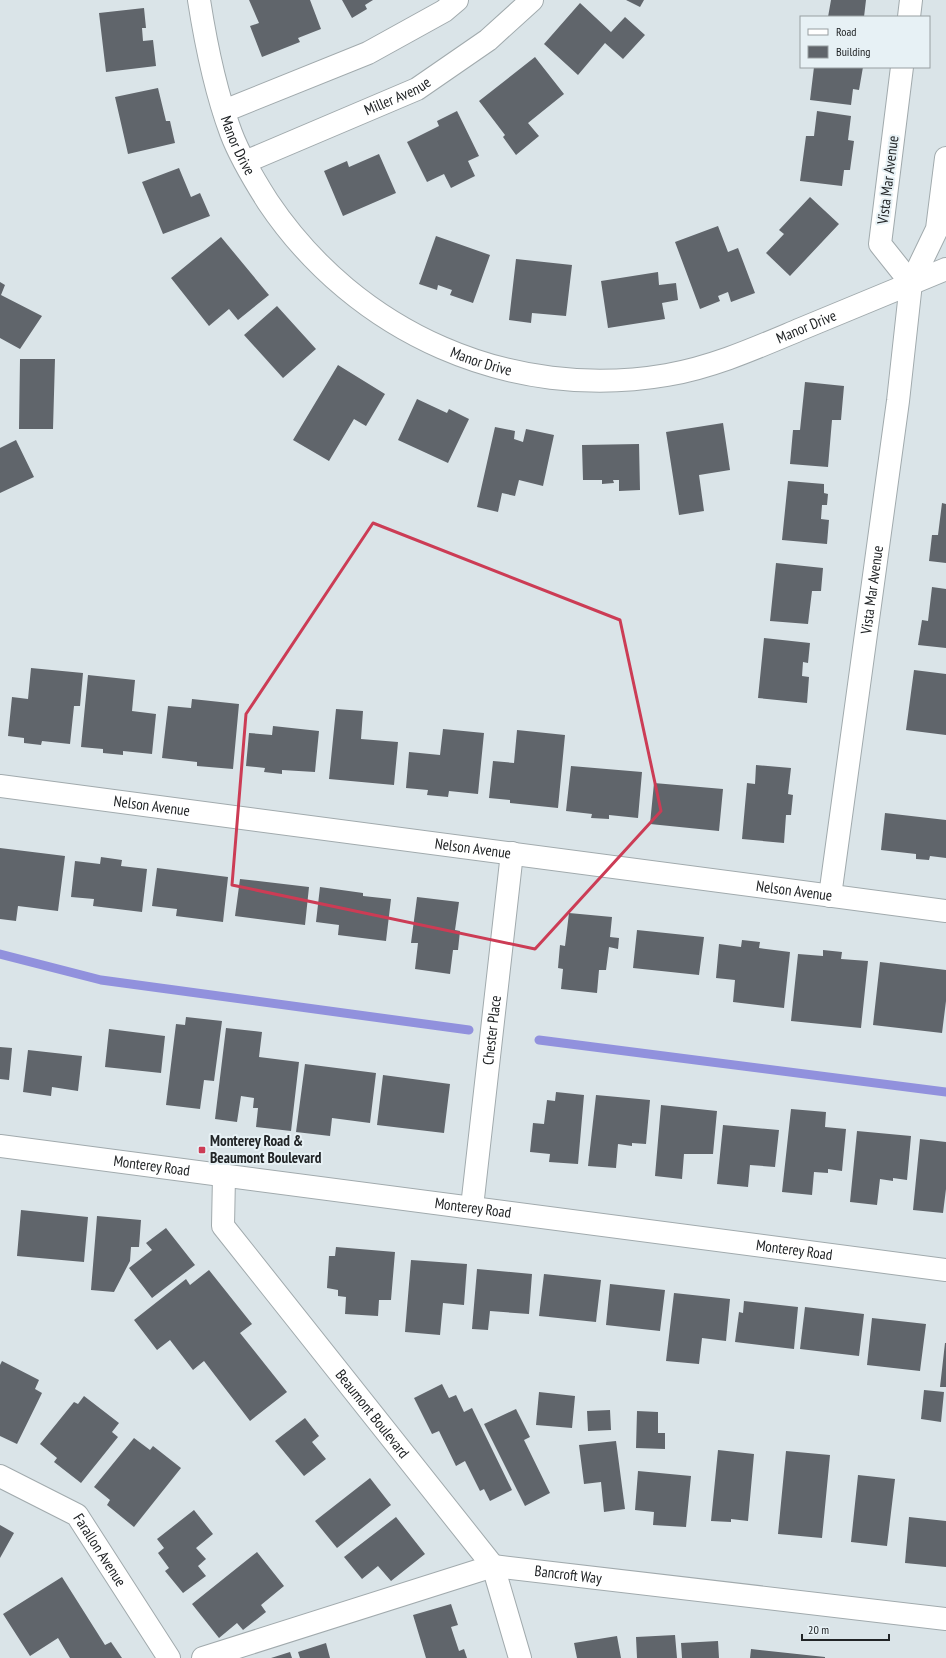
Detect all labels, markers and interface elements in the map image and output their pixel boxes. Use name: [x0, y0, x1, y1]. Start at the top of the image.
legend: [800, 16, 930, 68]
text: Road: [836, 24, 856, 39]
text: Building: [836, 44, 871, 59]
street label: Miller Avenue: [361, 72, 434, 119]
street label: Manor Drive: [217, 113, 260, 178]
street label: Vista Mar Avenue: [873, 135, 902, 226]
street label: Manor Drive: [773, 306, 839, 347]
street label: Manor Drive: [448, 342, 514, 379]
street label: Vista Mar Avenue: [856, 544, 887, 636]
street label: Nelson Avenue: [112, 791, 191, 820]
street label: Nelson Avenue: [434, 834, 512, 862]
street label: Nelson Avenue: [755, 876, 833, 905]
street label: Chester Place: [478, 994, 505, 1066]
place label: Monterey Road & Beaumont Boulevard: [210, 1131, 322, 1167]
marker: Monterey Road & Beaumont Boulevard: [197, 1145, 207, 1155]
street label: Monterey Road: [112, 1151, 191, 1180]
street label: Monterey Road: [434, 1193, 512, 1222]
street label: Monterey Road: [755, 1235, 834, 1264]
street label: Beaumont Boulevard: [332, 1365, 414, 1462]
street label: Farallon Avenue: [69, 1510, 130, 1590]
street label: Bancroft Way: [534, 1561, 603, 1588]
scale bar: [802, 1616, 889, 1642]
text: 20 m: [808, 1622, 829, 1637]

